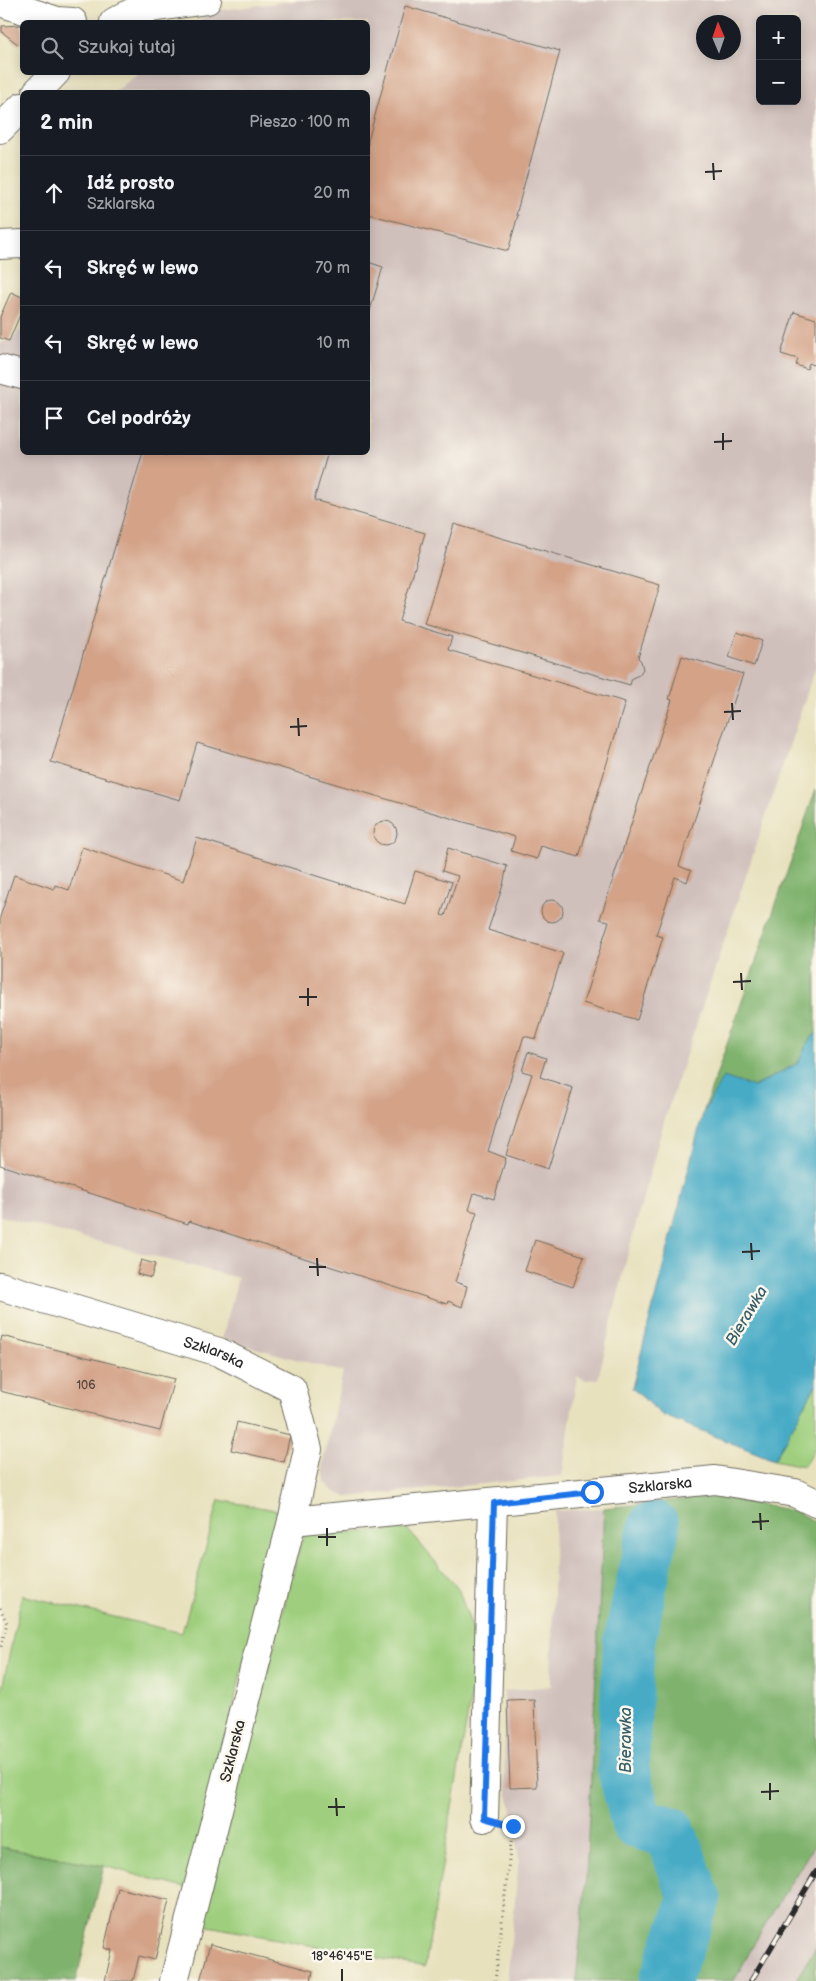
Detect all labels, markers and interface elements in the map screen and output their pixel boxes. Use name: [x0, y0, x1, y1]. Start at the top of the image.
north arrow: [696, 15, 741, 60]
map controls: [756, 15, 801, 105]
button: +: [756, 15, 801, 60]
search box: [20, 20, 370, 75]
icon: search: [38, 34, 66, 62]
text: Szukaj tutaj: [78, 36, 175, 59]
button: −: [756, 60, 801, 105]
text: 2 min: [40, 110, 93, 135]
text: Pieszo · 100 m: [249, 113, 350, 132]
text: Idź prosto: [87, 172, 175, 195]
icon: ahead: [40, 179, 68, 207]
text: 20 m: [314, 184, 350, 203]
text: Szklarska: [87, 195, 155, 214]
icon: left: [40, 254, 68, 282]
text: Skręć w lewo: [87, 257, 199, 280]
text: 70 m: [315, 259, 350, 278]
icon: left: [40, 329, 68, 357]
text: Skręć w lewo: [87, 332, 199, 355]
text: 10 m: [317, 334, 350, 353]
icon: arrive: [40, 404, 68, 432]
text: Cel podróży: [87, 407, 191, 430]
water label: Bierawka: [722, 1283, 772, 1349]
street label: Szklarska: [181, 1332, 248, 1373]
house number: 106: [76, 1378, 96, 1393]
street label: Szklarska: [628, 1473, 693, 1498]
route start: [581, 1481, 604, 1504]
water label: Bierawka: [617, 1707, 636, 1773]
street label: Szklarska: [216, 1718, 250, 1784]
route end: [502, 1815, 525, 1838]
text: 18°46'45"E: [311, 1949, 373, 1964]

